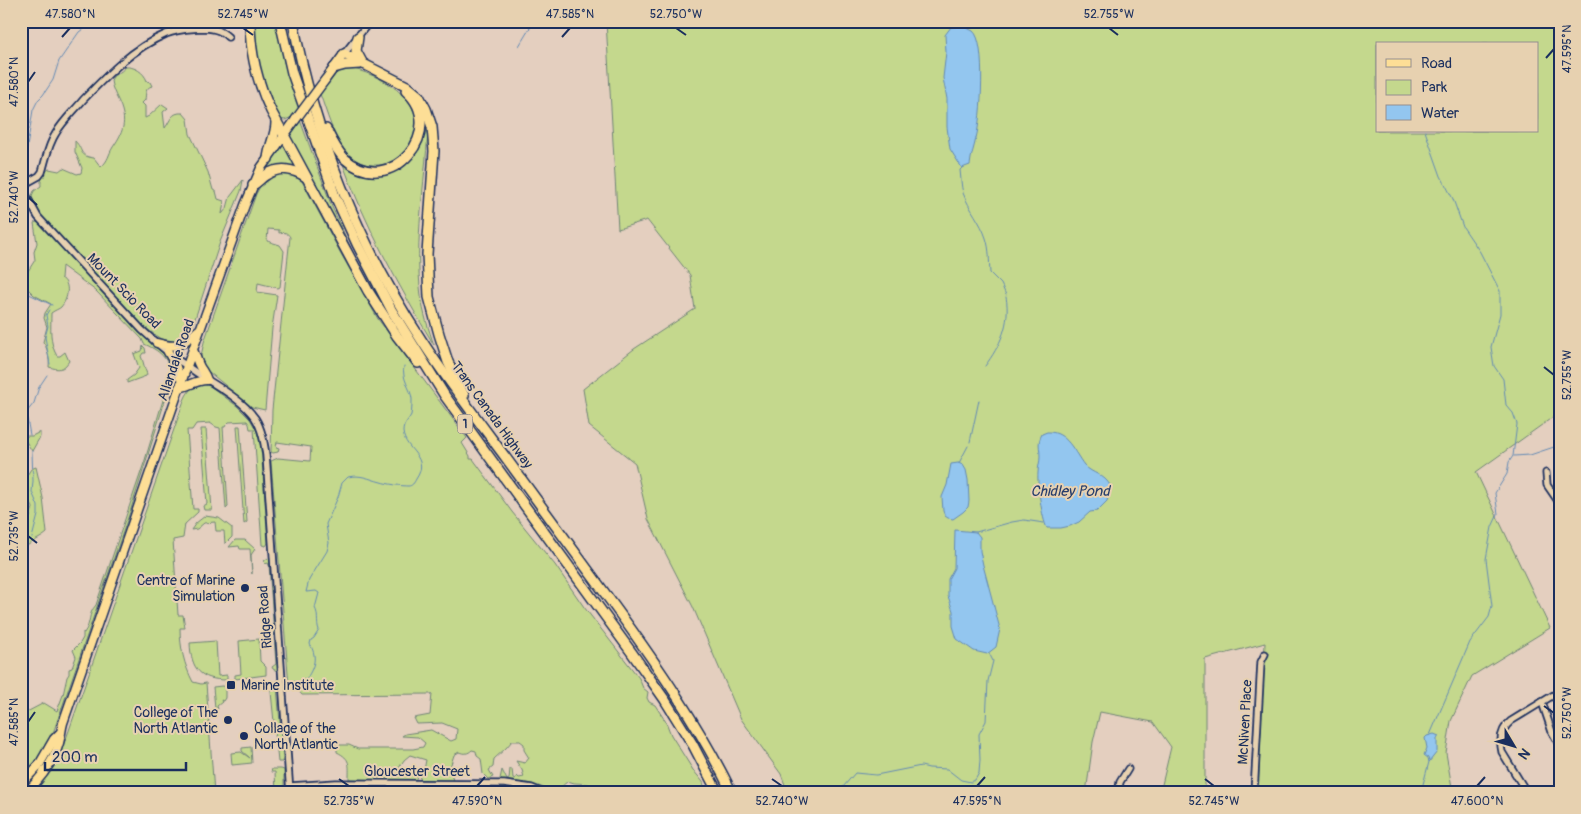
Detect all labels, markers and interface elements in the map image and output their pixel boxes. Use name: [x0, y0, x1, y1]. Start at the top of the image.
text: 47.580°N: [45, 7, 95, 22]
text: 52.745°W: [217, 7, 269, 22]
text: 47.585°N: [546, 7, 594, 22]
text: 52.750°W: [650, 7, 702, 22]
text: 52.755°W: [1084, 7, 1134, 22]
text: 47.595°N: [1560, 25, 1575, 73]
legend: [1376, 42, 1538, 132]
text: Road: [1421, 54, 1452, 73]
text: 47.580°N: [7, 57, 22, 107]
text: Park: [1421, 78, 1448, 97]
text: Water: [1421, 104, 1460, 123]
text: 52.740°W: [7, 171, 22, 223]
street label: Mount Scio Road: [84, 250, 164, 332]
street label: Allandale Road: [154, 317, 198, 403]
text: 52.755°W: [1560, 350, 1575, 400]
street label: Trans Canada Highway: [448, 358, 537, 472]
road number: 1: [458, 414, 472, 434]
water label: Chidley Pond: [1030, 482, 1111, 501]
text: 52.735°W: [7, 511, 22, 561]
place label: Centre of Marine Simulation: [137, 572, 235, 605]
marker: Centre of Marine Simulation: [239, 582, 251, 594]
street label: Ridge Road: [254, 585, 276, 649]
place label: Marine Institute: [241, 677, 334, 694]
marker: Marine Institute: [225, 679, 237, 691]
street label: McNiven Place: [1234, 679, 1256, 765]
text: 52.750°W: [1560, 687, 1575, 739]
text: 47.585°N: [7, 698, 22, 746]
place label: College of The North Atlantic: [134, 704, 218, 737]
marker: College of The North Atlantic: [222, 714, 234, 726]
place label: Collage of the North Atlantic: [254, 720, 338, 753]
north arrow: [1488, 722, 1538, 772]
marker: Collage of the North Atlantic: [238, 730, 250, 742]
scale bar: [45, 739, 186, 771]
text: N: [1514, 745, 1533, 763]
text: 200 m: [52, 748, 97, 767]
street label: Gloucester Street: [364, 763, 470, 780]
text: 52.735°W: [324, 794, 374, 809]
text: 47.590°N: [452, 794, 502, 809]
text: 52.740°W: [756, 794, 808, 809]
text: 47.595°N: [953, 794, 1001, 809]
text: 52.745°W: [1188, 794, 1240, 809]
text: 47.600°N: [1451, 794, 1503, 809]

